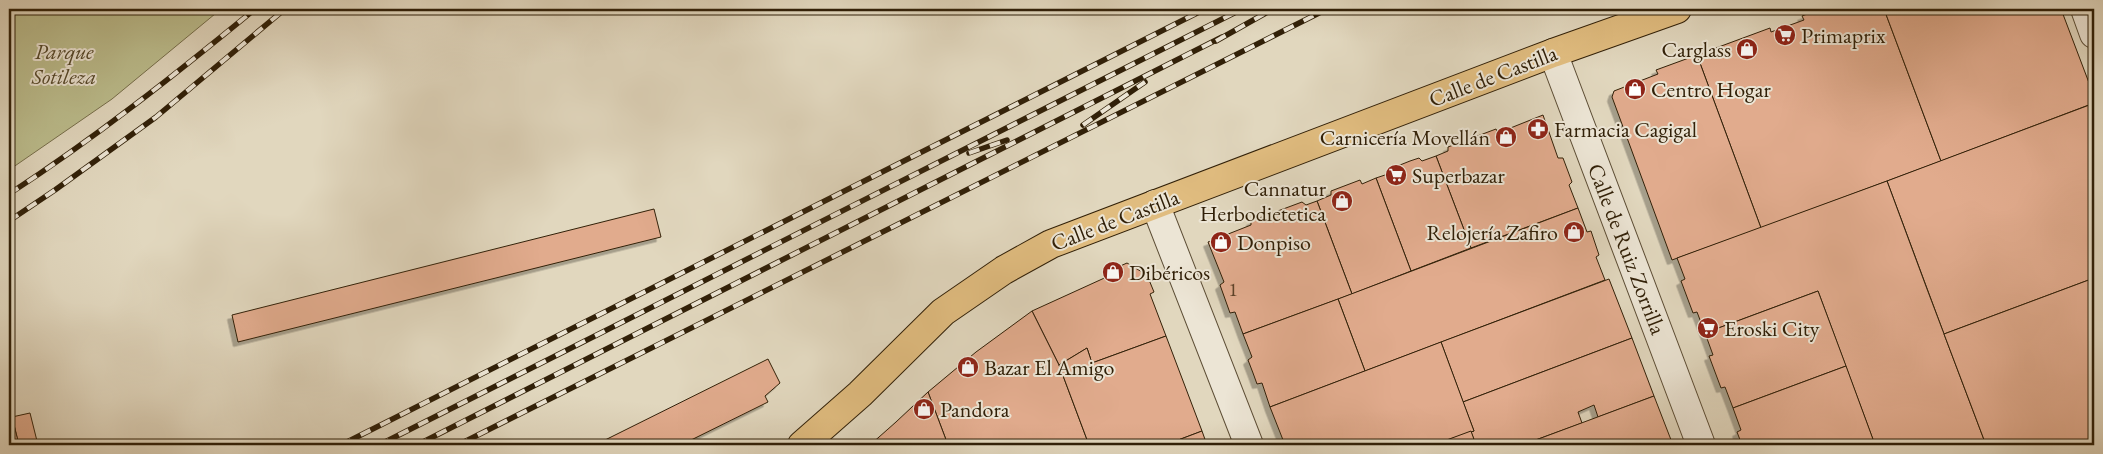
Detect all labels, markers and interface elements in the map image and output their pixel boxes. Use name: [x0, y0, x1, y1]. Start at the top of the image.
place label: Primaprix: [1801, 21, 1886, 50]
supermarket icon: Primaprix: [1773, 23, 1797, 47]
place label: Carglass: [1661, 35, 1731, 64]
park label: Parque Sotileza: [31, 37, 96, 91]
shop icon: Carglass: [1735, 37, 1759, 61]
street label: Calle de Castilla: [1425, 38, 1562, 114]
place label: Centro Hogar: [1651, 75, 1771, 104]
shop icon: Centro Hogar: [1623, 77, 1647, 101]
place label: Farmacia Cagigal: [1554, 115, 1697, 144]
pharmacy icon: Farmacia Cagigal: [1526, 117, 1550, 141]
place label: Carnicería Movellán: [1320, 123, 1490, 152]
shop icon: Carnicería Movellán: [1494, 125, 1518, 149]
street label: Calle de Ruiz Zorrilla: [1581, 159, 1673, 339]
place label: Superbazar: [1412, 161, 1505, 190]
supermarket icon: Superbazar: [1384, 163, 1408, 187]
place label: Cannatur Herbodietetica: [1200, 174, 1327, 228]
street label: Calle de Castilla: [1047, 182, 1184, 258]
shop icon: Cannatur Herbodietetica: [1330, 189, 1354, 213]
place label: Relojería Zafiro: [1426, 218, 1558, 247]
shop icon: Relojería Zafiro: [1562, 220, 1586, 244]
place label: Donpiso: [1237, 228, 1311, 257]
shop icon: Donpiso: [1209, 230, 1233, 254]
place label: Dibéricos: [1129, 258, 1210, 287]
shop icon: Dibéricos: [1101, 260, 1125, 284]
house number: 1: [1228, 276, 1238, 302]
place label: Eroski City: [1724, 314, 1820, 343]
supermarket icon: Eroski City: [1696, 316, 1720, 340]
place label: Bazar El Amigo: [984, 353, 1114, 382]
shop icon: Bazar El Amigo: [956, 355, 980, 379]
place label: Pandora: [940, 395, 1010, 424]
shop icon: Pandora: [912, 397, 936, 421]

